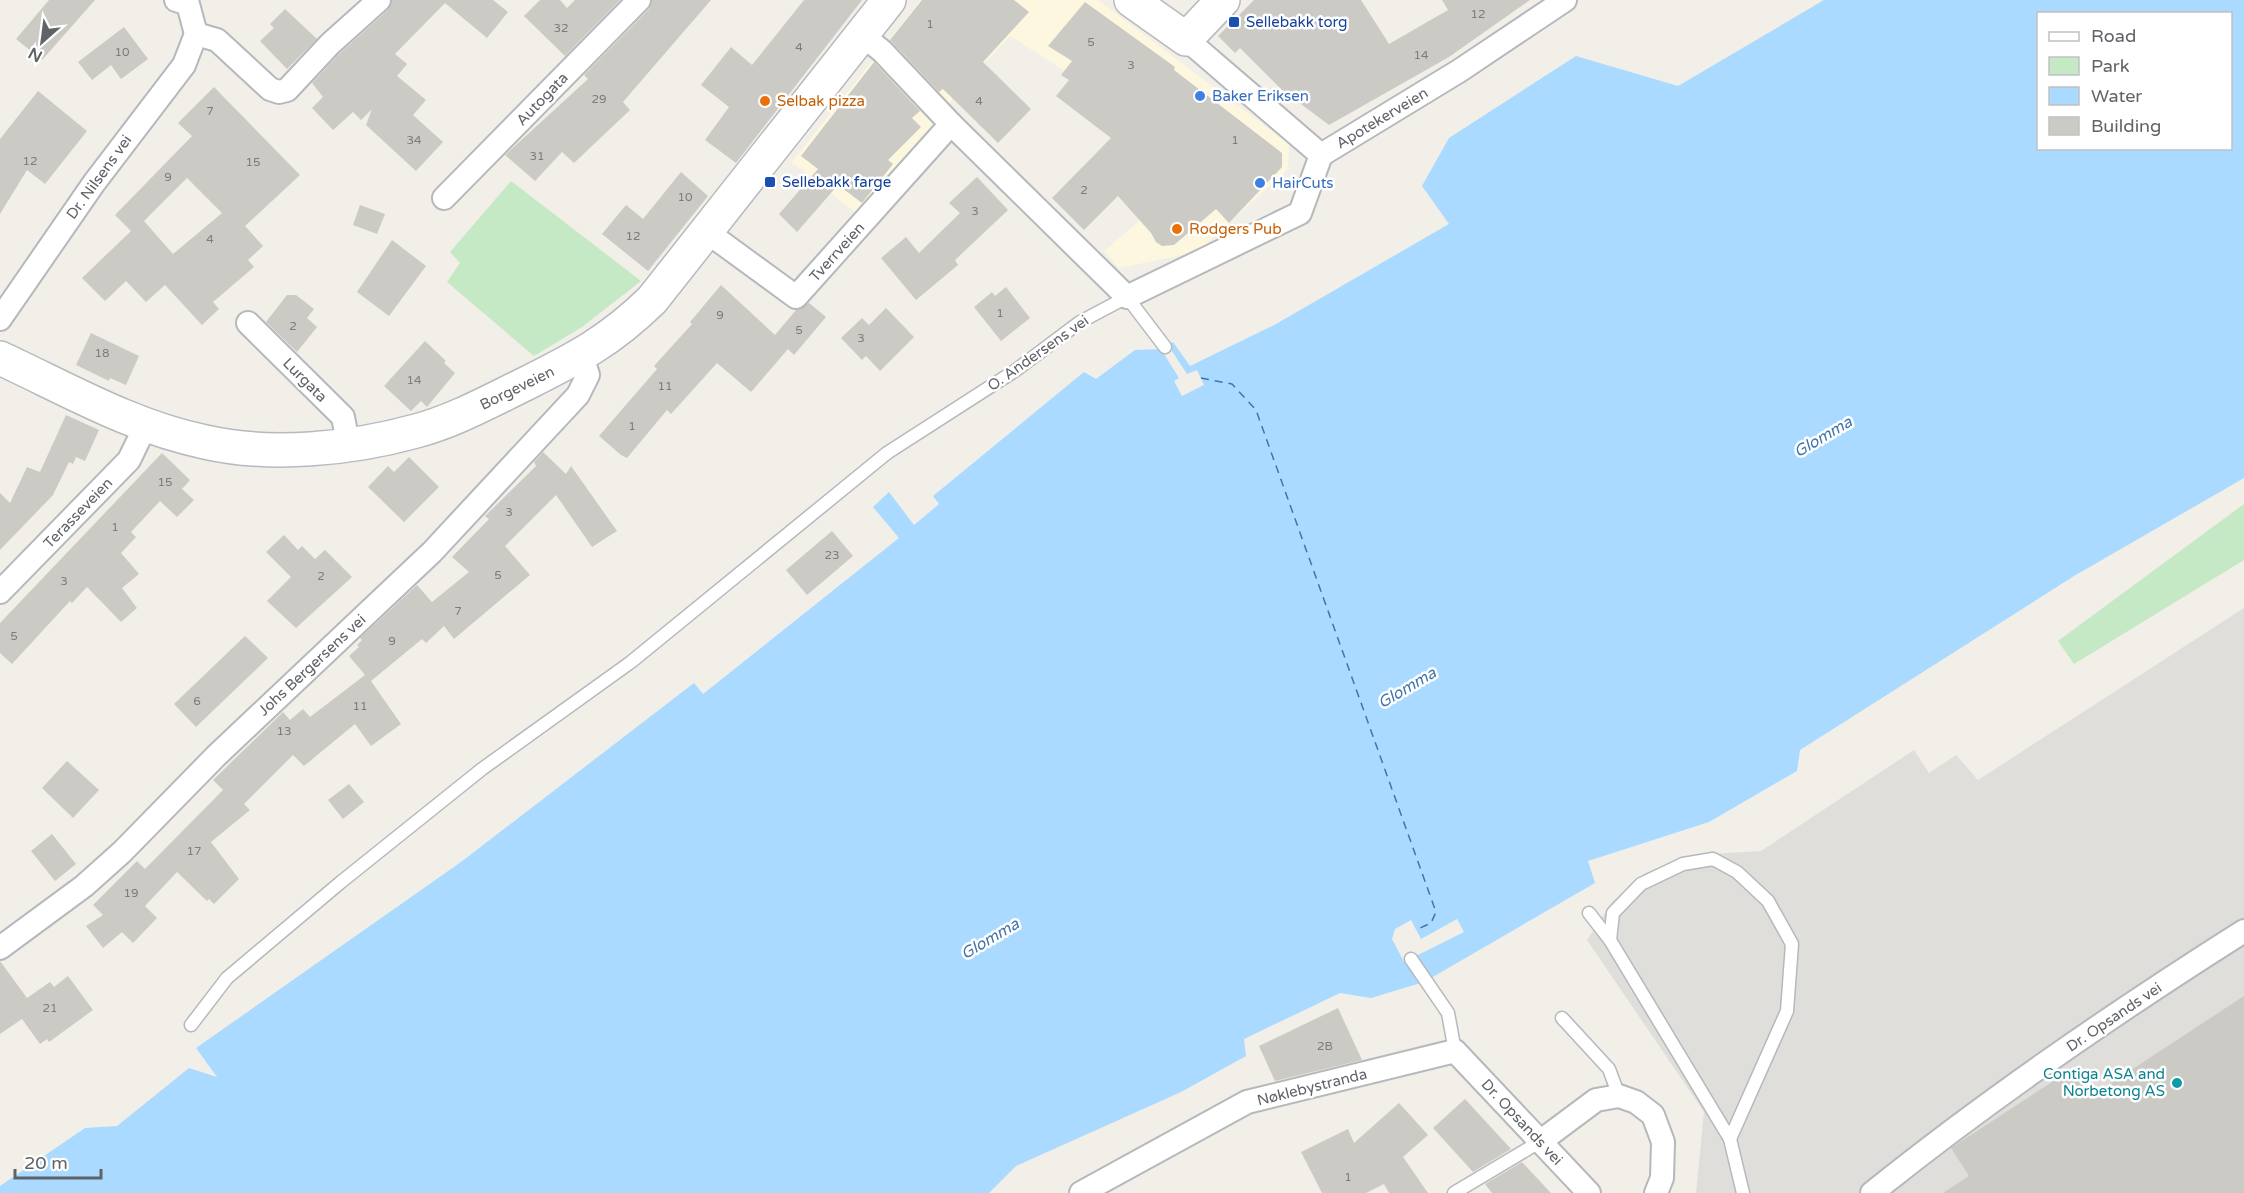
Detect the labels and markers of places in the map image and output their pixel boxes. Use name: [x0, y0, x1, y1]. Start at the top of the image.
place label: Sellebakk torg: [1246, 13, 1348, 31]
marker: Sellebakk torg: [1227, 15, 1241, 29]
place label: Baker Eriksen: [1212, 87, 1309, 105]
marker: Baker Eriksen: [1193, 89, 1207, 103]
place label: Selbak pizza: [777, 92, 865, 110]
marker: Selbak pizza: [758, 94, 772, 108]
place label: Sellebakk farge: [782, 173, 891, 191]
place label: HairCuts: [1272, 174, 1334, 192]
marker: Sellebakk farge: [763, 175, 777, 189]
marker: HairCuts: [1253, 176, 1267, 190]
place label: Rodgers Pub: [1189, 220, 1282, 238]
marker: Rodgers Pub: [1170, 222, 1184, 236]
place label: Contiga ASA and Norbetong AS: [2043, 1065, 2165, 1100]
marker: Contiga ASA and Norbetong AS: [2170, 1076, 2184, 1090]

